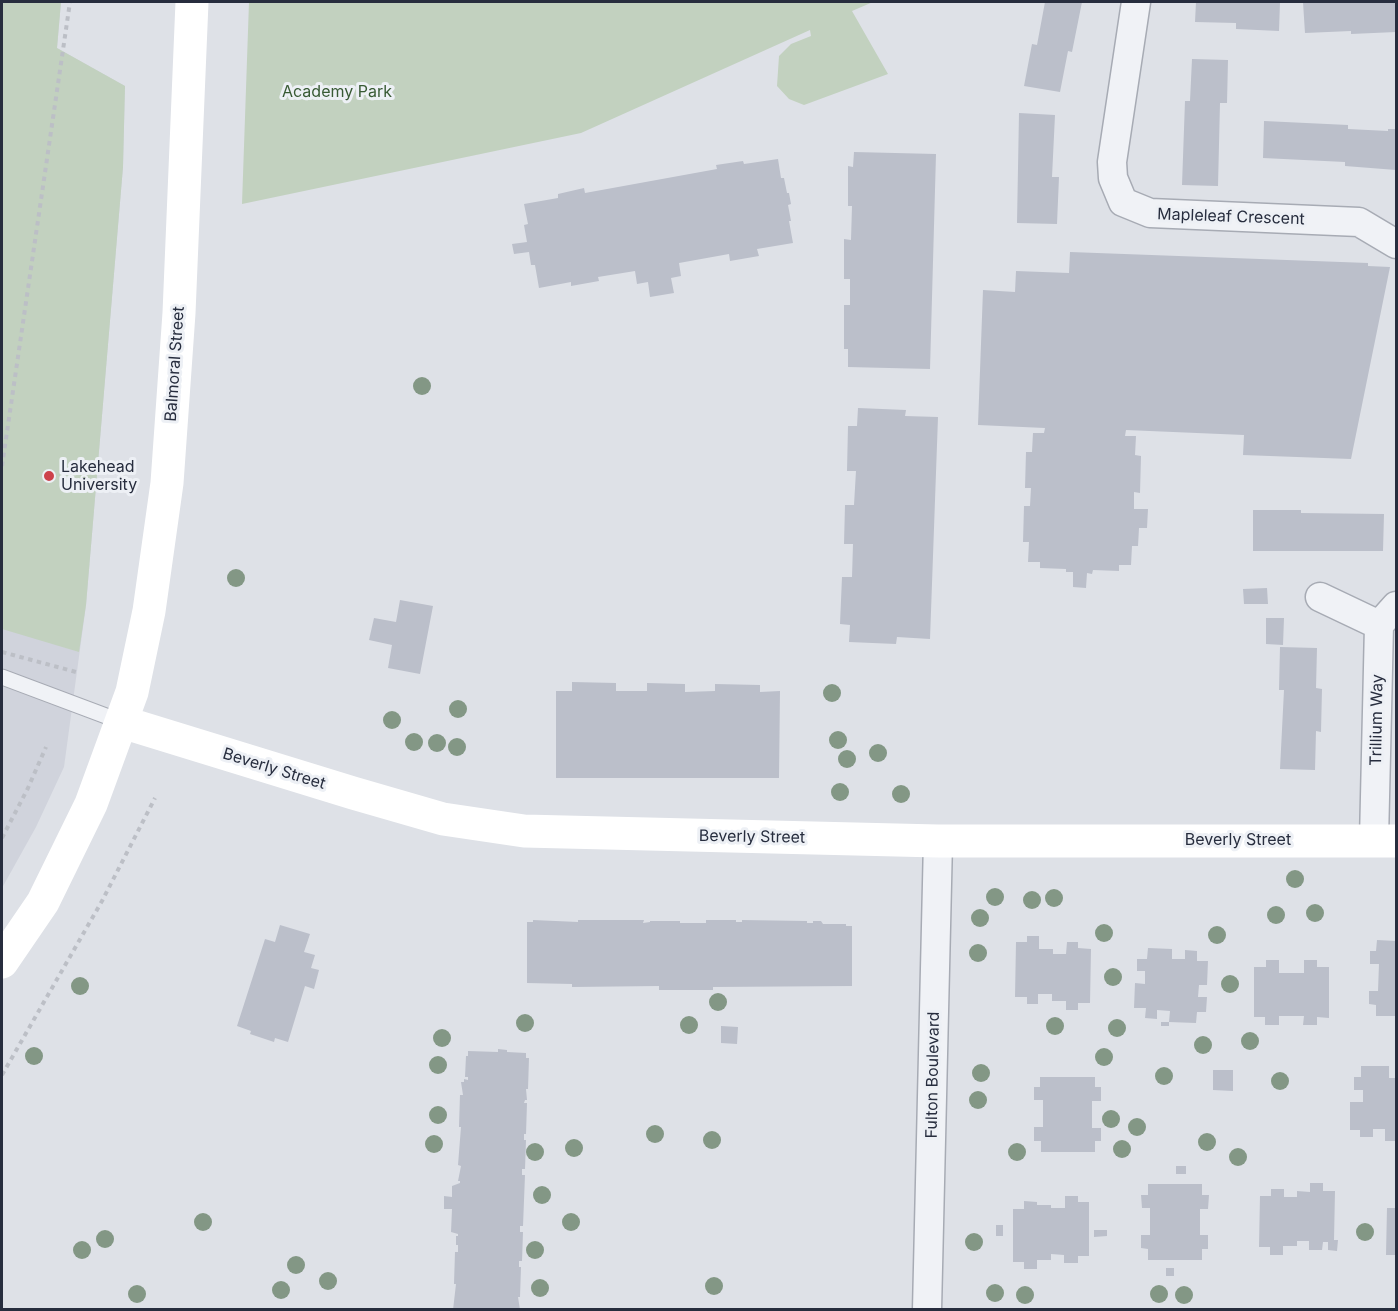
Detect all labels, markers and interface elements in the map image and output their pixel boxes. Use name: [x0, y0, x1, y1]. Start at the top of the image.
park label: Academy Park: [282, 82, 392, 102]
street label: Mapleleaf Crescent: [1157, 205, 1305, 229]
street label: Balmoral Street: [161, 306, 189, 422]
place label: Lakehead University: [61, 457, 137, 495]
marker: Lakehead University: [42, 469, 56, 483]
street label: Trillium Way: [1367, 674, 1387, 766]
street label: Beverly Street: [220, 744, 328, 794]
street label: Beverly Street: [699, 826, 805, 848]
street label: Beverly Street: [1185, 830, 1291, 850]
street label: Fulton Boulevard: [922, 1011, 944, 1139]

